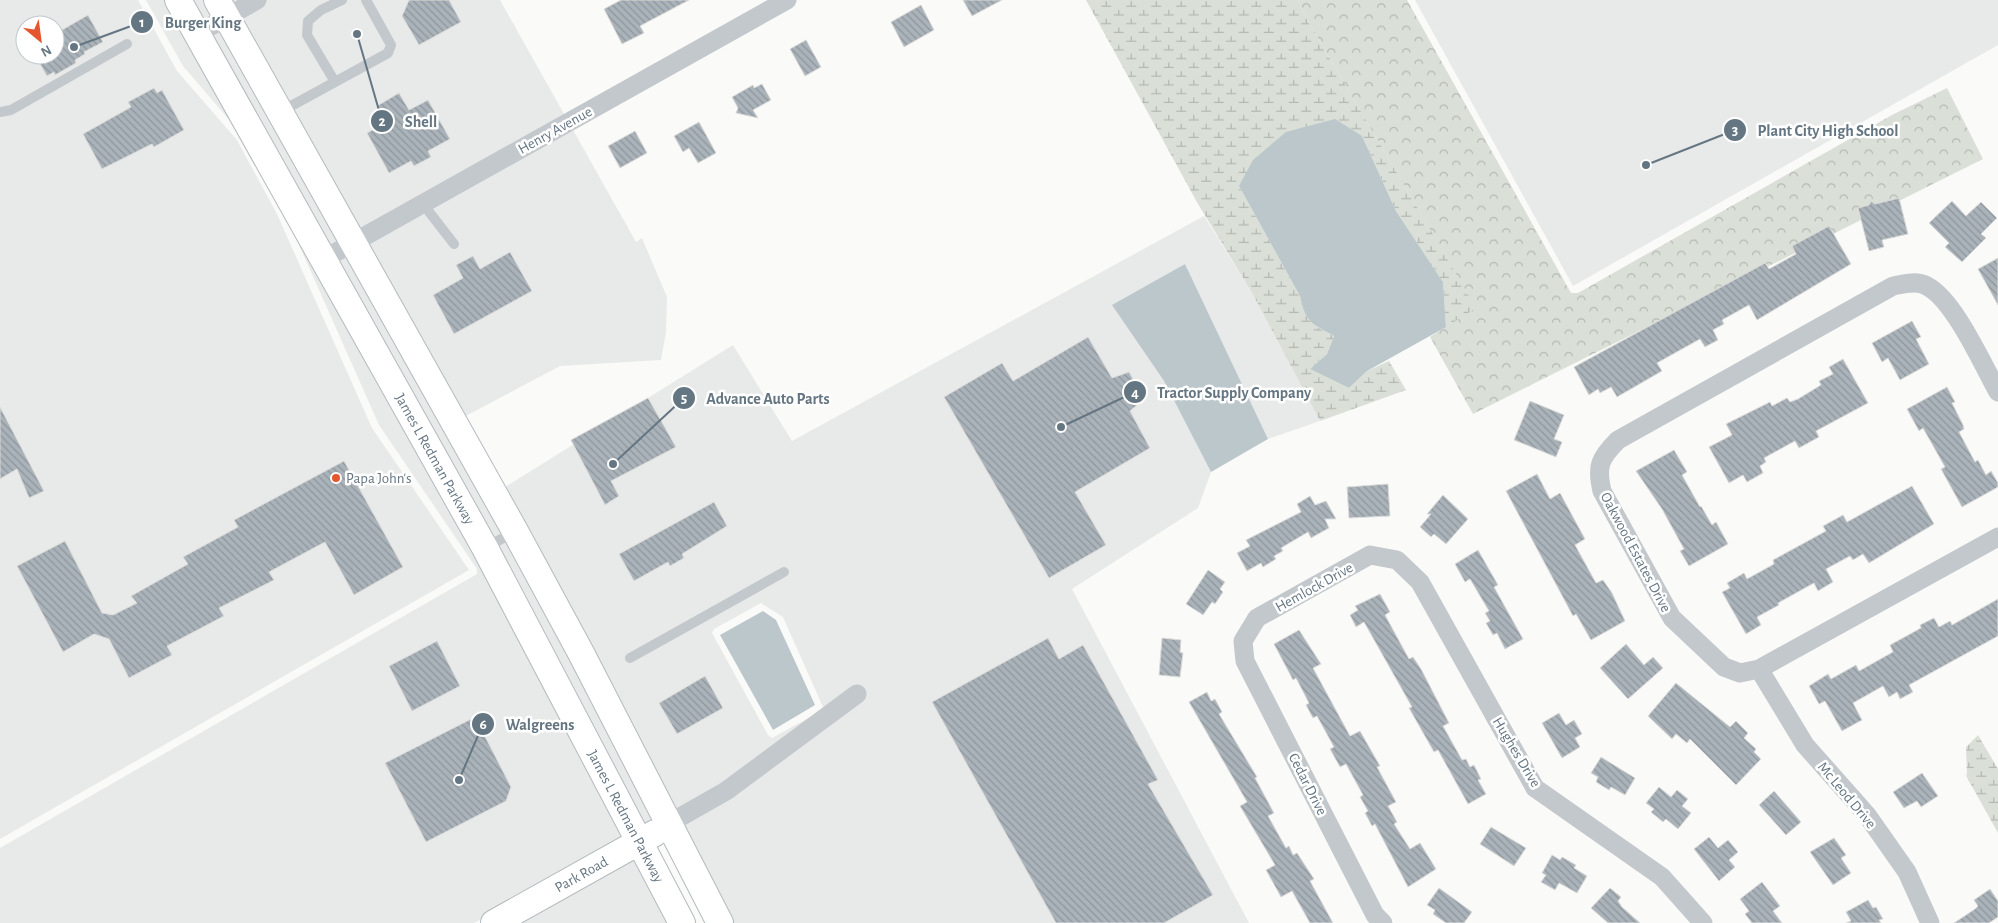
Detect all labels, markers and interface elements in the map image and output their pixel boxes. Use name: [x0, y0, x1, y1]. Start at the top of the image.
callout: Burger King: [130, 7, 251, 38]
north arrow: [15, 15, 65, 65]
text: 1: [139, 15, 145, 30]
text: Burger King: [165, 15, 242, 31]
text: N: [38, 42, 53, 59]
street label: Henry Avenue: [516, 104, 595, 157]
callout: Shell: [369, 106, 447, 137]
text: 2: [378, 114, 386, 129]
text: Shell: [405, 114, 437, 130]
callout: Plant City High School: [1722, 115, 1908, 146]
text: 3: [1732, 123, 1738, 138]
text: Plant City High School: [1758, 123, 1898, 140]
callout: Tractor Supply Company: [1122, 377, 1322, 408]
callout: Advance Auto Parts: [671, 383, 840, 414]
text: Tractor Supply Company: [1157, 385, 1312, 402]
text: 4: [1131, 386, 1139, 401]
street label: James L Redman Parkway: [392, 391, 477, 528]
text: 5: [681, 391, 687, 406]
text: Advance Auto Parts: [706, 391, 830, 407]
place label: Papa John's: [346, 471, 412, 486]
marker: Papa John's: [330, 472, 342, 484]
street label: Oakwood Estates Drive: [1598, 490, 1674, 615]
street label: Hemlock Drive: [1273, 560, 1356, 615]
callout: Walgreens: [470, 709, 584, 740]
street label: Hughes Drive: [1490, 715, 1543, 790]
text: 6: [479, 717, 487, 732]
text: Walgreens: [506, 717, 574, 733]
street label: James L Redman Parkway: [585, 748, 667, 886]
street label: Cedar Drive: [1286, 751, 1330, 818]
street label: Mc Leod Drive: [1815, 759, 1879, 831]
street label: Park Road: [552, 854, 611, 895]

